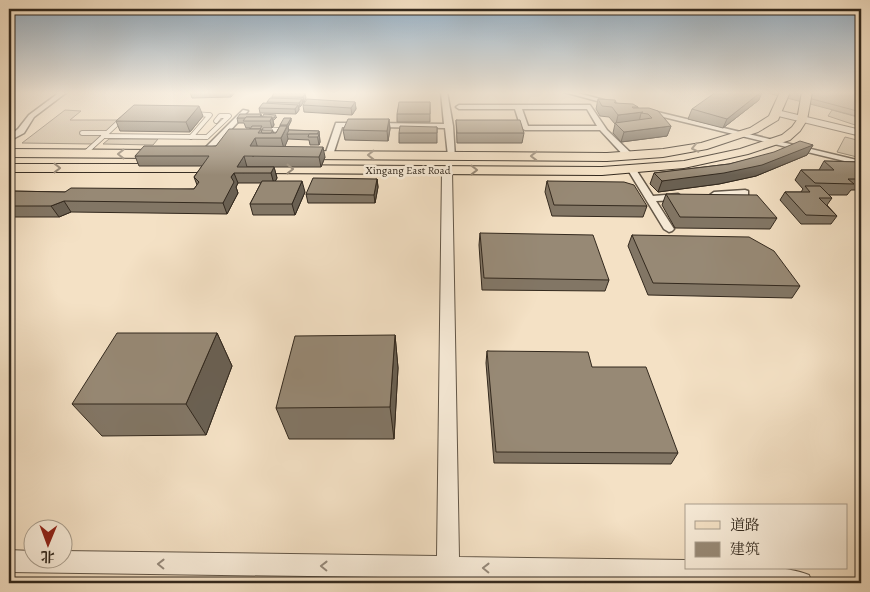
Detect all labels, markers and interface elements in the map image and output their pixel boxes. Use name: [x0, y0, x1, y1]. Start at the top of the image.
one-way arrow: [691, 142, 700, 153]
one-way arrow: [117, 149, 124, 159]
one-way arrow: [367, 150, 374, 160]
one-way arrow: [529, 151, 537, 161]
one-way arrow: [54, 163, 62, 173]
street label: Xingang East Road: [365, 163, 451, 178]
one-way arrow: [286, 164, 294, 174]
one-way arrow: [471, 165, 479, 175]
legend: [685, 504, 848, 570]
text: 道路: [730, 515, 760, 535]
north arrow: [22, 520, 72, 570]
text: 建筑: [730, 539, 760, 559]
text: 北: [41, 547, 55, 566]
one-way arrow: [157, 558, 165, 569]
one-way arrow: [320, 561, 328, 571]
one-way arrow: [482, 563, 490, 573]

